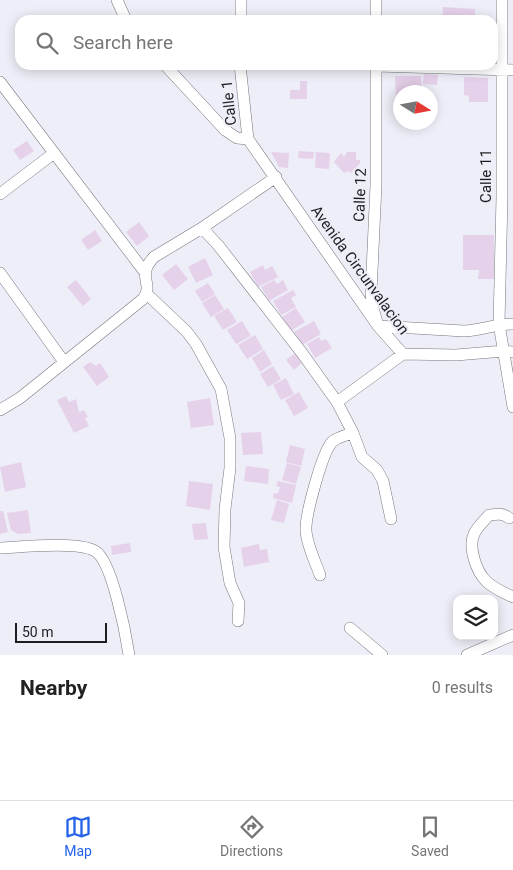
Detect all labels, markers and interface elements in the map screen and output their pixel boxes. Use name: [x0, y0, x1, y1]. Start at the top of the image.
search box: [15, 15, 498, 70]
icon: search: [33, 29, 61, 57]
text: Search here: [73, 31, 173, 54]
street label: Calle 1: [218, 80, 240, 126]
north arrow: [393, 85, 438, 130]
street label: Calle 11: [477, 149, 495, 203]
street label: Calle 12: [350, 168, 370, 222]
street label: Avenida Circunvalacion: [307, 202, 413, 338]
map controls: [453, 595, 498, 640]
button: layers: [453, 595, 498, 640]
scale bar: [15, 620, 108, 643]
text: 50 m: [22, 624, 54, 640]
text: Nearby: [20, 676, 87, 700]
text: 0 results: [432, 678, 493, 697]
tab: Map: [64, 813, 92, 859]
tab: Directions: [220, 813, 283, 859]
tab: Saved: [411, 813, 449, 859]

